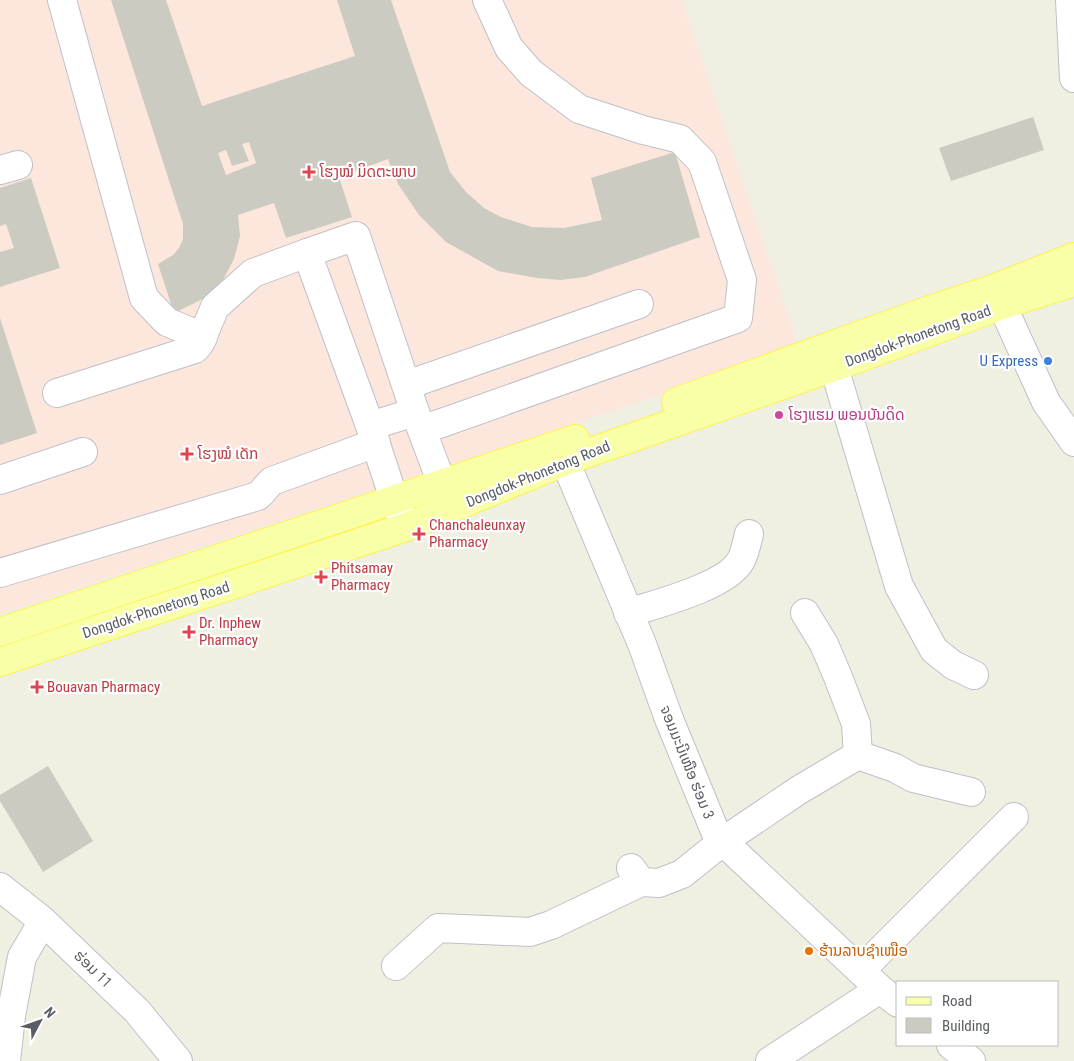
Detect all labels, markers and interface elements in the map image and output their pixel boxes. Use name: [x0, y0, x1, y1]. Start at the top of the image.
place label: ໂຮງໝໍ ມິດຕະພາບ: [319, 163, 416, 181]
marker: ໂຮງໝໍ ມິດຕະພາບ: [302, 165, 316, 179]
street label: Dongdok-Phonetong Road: [843, 301, 993, 371]
place label: U Express: [980, 352, 1038, 370]
marker: U Express: [1042, 355, 1054, 367]
place label: ໂຮງແຮມ ພອນບັນດິດ: [788, 406, 905, 424]
marker: ໂຮງແຮມ ພອນບັນດິດ: [773, 409, 785, 421]
street label: Dongdok-Phonetong Road: [463, 437, 613, 511]
place label: ໂຮງໝໍ ເດັກ: [197, 445, 258, 463]
marker: ໂຮງໝໍ ເດັກ: [180, 447, 194, 461]
place label: Chanchaleunxay Pharmacy: [429, 516, 525, 551]
marker: Chanchaleunxay Pharmacy: [413, 528, 425, 540]
place label: Phitsamay Pharmacy: [331, 559, 393, 594]
marker: Phitsamay Pharmacy: [315, 571, 327, 583]
street label: Dongdok-Phonetong Road: [80, 578, 232, 642]
place label: Dr. Inphew Pharmacy: [199, 614, 261, 649]
marker: Dr. Inphew Pharmacy: [183, 626, 195, 638]
place label: Bouavan Pharmacy: [47, 678, 160, 696]
marker: Bouavan Pharmacy: [31, 681, 43, 693]
street label: ຈອມມະນີເໜືອ ຮ່ອມ 3: [656, 703, 718, 821]
place label: ຮ້ານລາບຊຳເໜືອ: [819, 942, 908, 960]
marker: ຮ້ານລາບຊຳເໜືອ: [803, 945, 815, 957]
street label: ຮ່ອມ 11: [70, 947, 116, 991]
legend: [896, 981, 1059, 1046]
text: Road: [942, 992, 972, 1010]
north arrow: [15, 996, 65, 1046]
text: N: [41, 1004, 59, 1021]
text: Building: [942, 1017, 990, 1035]

